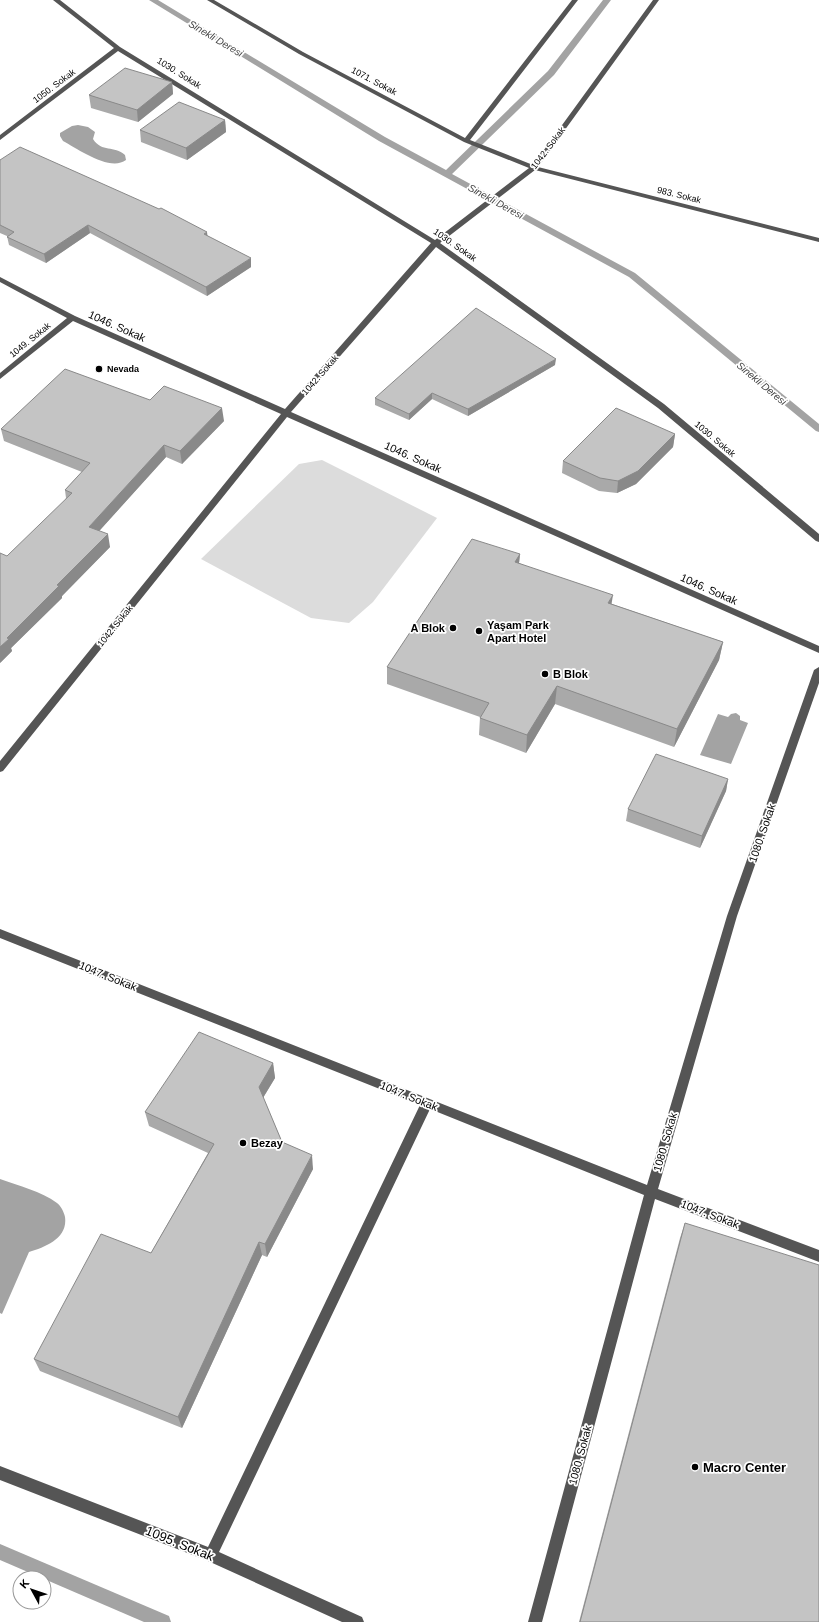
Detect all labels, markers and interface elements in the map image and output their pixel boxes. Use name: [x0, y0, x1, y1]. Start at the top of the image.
water label: Sinekli Deresi: [187, 18, 245, 59]
street label: 1030. Sokak: [155, 55, 203, 91]
street label: 1071. Sokak: [350, 65, 399, 97]
street label: 1050. Sokak: [31, 67, 77, 105]
street label: 1042. Sokak: [529, 125, 567, 171]
water label: Sinekli Deresi: [466, 182, 526, 221]
street label: 983. Sokak: [656, 185, 703, 205]
street label: 1030. Sokak: [432, 227, 479, 264]
street label: 1046. Sokak: [87, 308, 148, 344]
street label: 1049. Sokak: [7, 320, 53, 360]
street label: 1042. Sokak: [300, 352, 341, 397]
water label: Sinekli Deresi: [735, 360, 789, 408]
marker: Nevada: [94, 364, 104, 374]
place label: Nevada: [107, 364, 140, 374]
street label: 1030. Sokak: [693, 419, 738, 459]
street label: 1046. Sokak: [383, 439, 444, 475]
street label: 1046. Sokak: [679, 571, 740, 607]
street label: 1042. Sokak: [95, 603, 135, 649]
place label: Yaşam Park Apart Hotel: [487, 619, 550, 644]
place label: A Blok: [411, 622, 446, 634]
marker: A Blok: [448, 623, 458, 633]
marker: Yaşam Park Apart Hotel: [474, 626, 484, 636]
place label: B Blok: [553, 668, 589, 680]
marker: B Blok: [540, 669, 550, 679]
street label: 1080. Sokak: [746, 802, 778, 864]
street label: 1047. Sokak: [77, 959, 139, 993]
street label: 1047. Sokak: [378, 1079, 440, 1113]
street label: 1080. Sokak: [651, 1110, 679, 1173]
place label: Bezay: [251, 1137, 284, 1149]
marker: Bezay: [238, 1138, 248, 1148]
street label: 1047. Sokak: [679, 1197, 741, 1231]
street label: 1080. Sokak: [566, 1423, 594, 1486]
place label: Macro Center: [703, 1460, 786, 1475]
marker: Macro Center: [690, 1462, 700, 1472]
street label: 1095. Sokak: [143, 1523, 217, 1564]
north arrow: [12, 1570, 52, 1610]
text: K: [17, 1577, 32, 1590]

